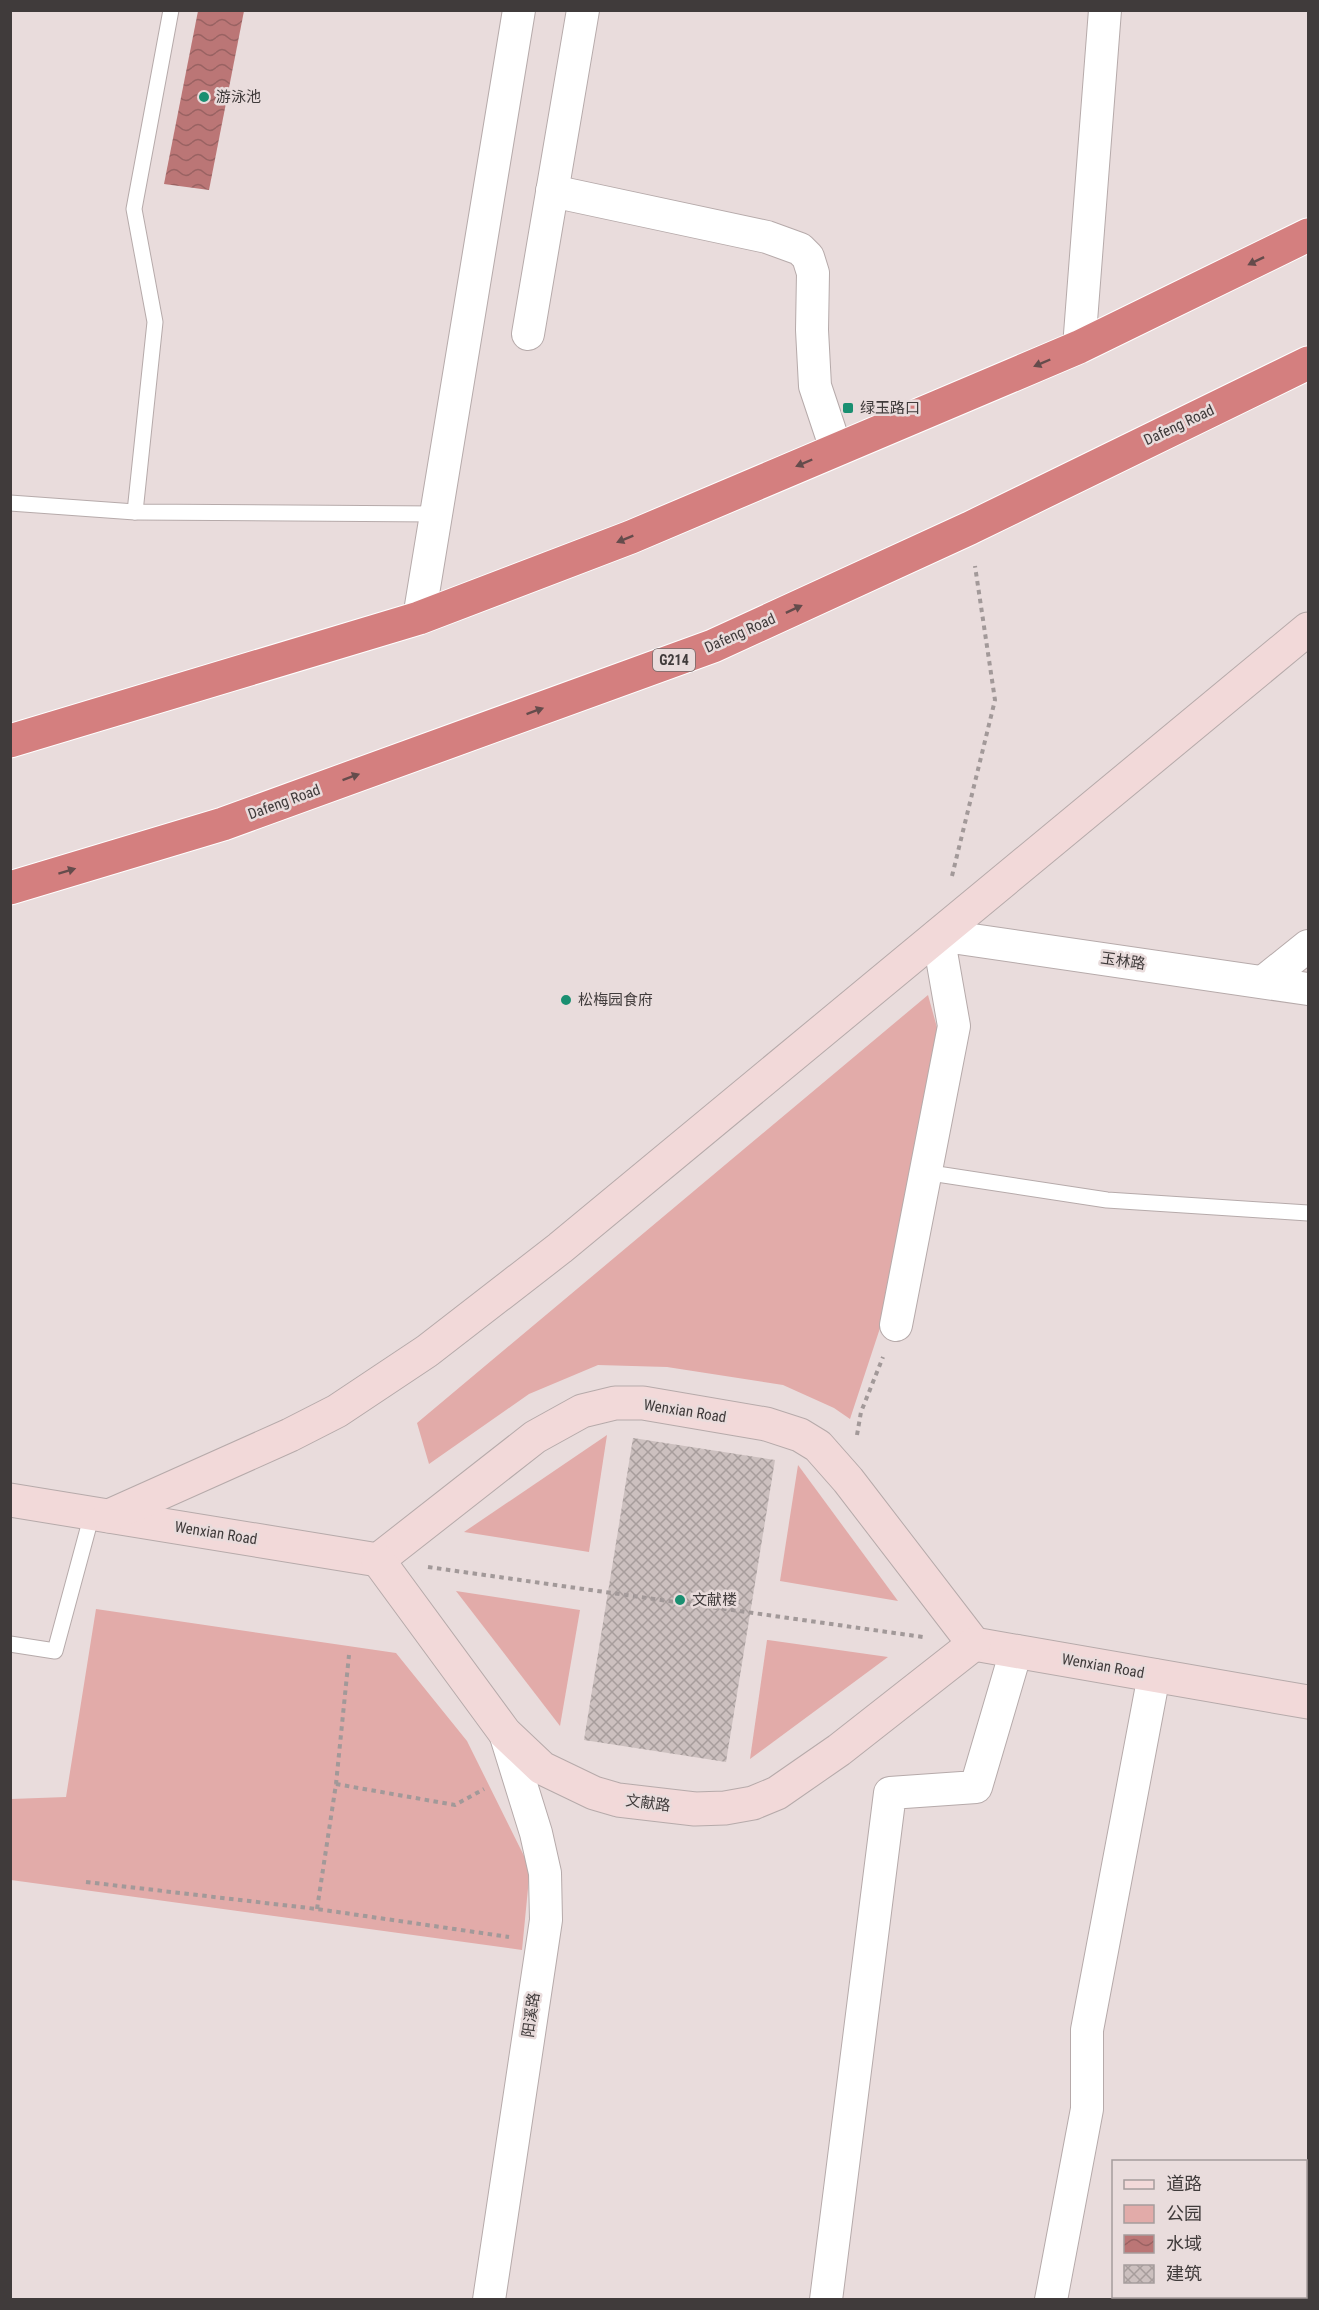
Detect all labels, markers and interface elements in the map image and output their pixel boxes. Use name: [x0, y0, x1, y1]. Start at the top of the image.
place label: 游泳池: [216, 88, 261, 106]
marker: 游泳池: [197, 90, 211, 104]
one-way arrow: [1247, 255, 1265, 265]
one-way arrow: [1033, 359, 1051, 368]
place label: 绿玉路口: [860, 399, 920, 417]
marker: 绿玉路口: [841, 401, 855, 415]
street label: Dafeng Road: [1141, 401, 1217, 449]
one-way arrow: [795, 458, 813, 468]
one-way arrow: [616, 535, 634, 544]
one-way arrow: [786, 604, 803, 613]
street label: Dafeng Road: [702, 609, 778, 657]
road number: G214: [653, 649, 695, 671]
one-way arrow: [526, 705, 544, 715]
one-way arrow: [342, 772, 360, 782]
street label: Dafeng Road: [245, 781, 323, 823]
one-way arrow: [58, 866, 76, 875]
street label: 玉林路: [1099, 949, 1147, 973]
place label: 松梅园食府: [578, 991, 653, 1009]
marker: 松梅园食府: [559, 993, 573, 1007]
street label: Wenxian Road: [642, 1396, 728, 1426]
street label: Wenxian Road: [173, 1518, 259, 1548]
place label: 文献楼: [692, 1591, 737, 1609]
marker: 文献楼: [673, 1593, 687, 1607]
street label: Wenxian Road: [1060, 1650, 1146, 1682]
street label: 文献路: [625, 1791, 671, 1815]
street label: 阳溪路: [519, 1991, 543, 2039]
legend: [1112, 2160, 1307, 2298]
text: 道路: [1166, 2173, 1202, 2194]
text: 公园: [1166, 2203, 1202, 2224]
text: 水域: [1166, 2233, 1202, 2254]
text: 建筑: [1166, 2263, 1202, 2284]

